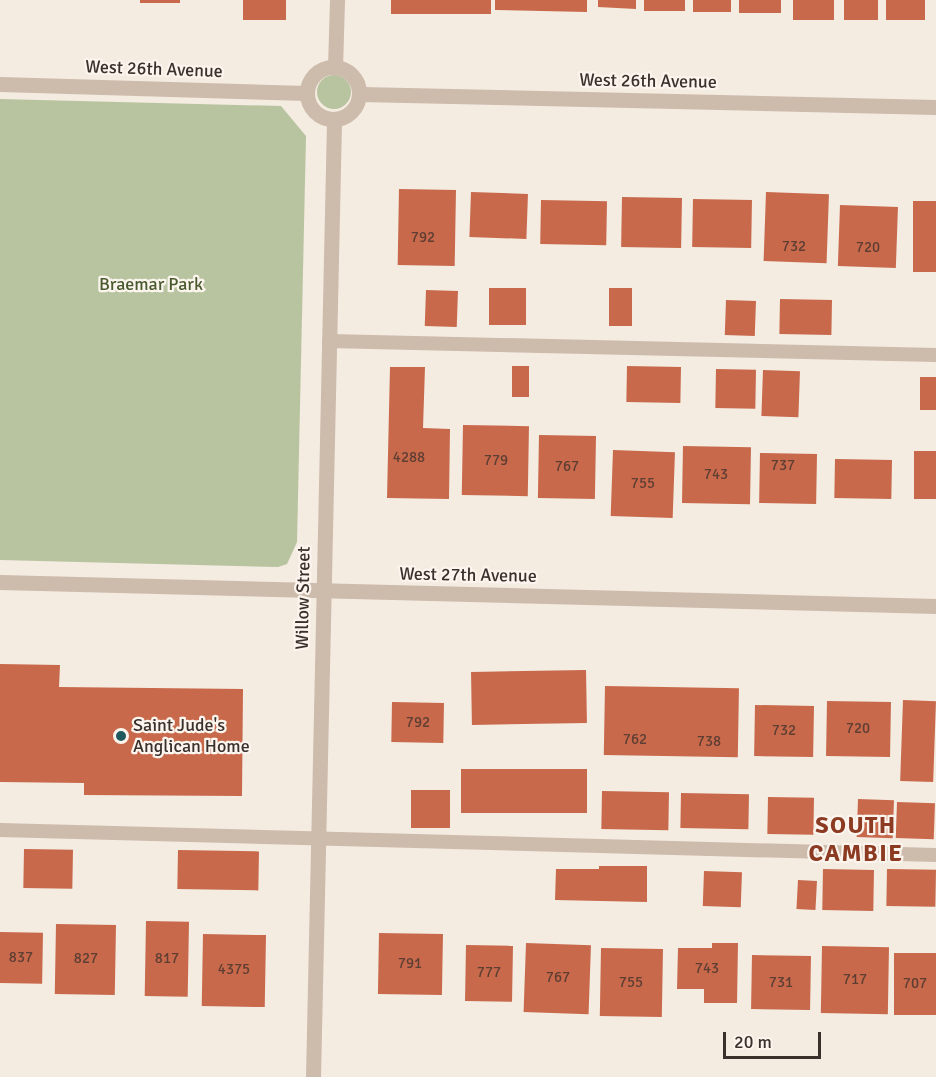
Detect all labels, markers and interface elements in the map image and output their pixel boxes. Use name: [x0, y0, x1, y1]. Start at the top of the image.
street label: West 26th Avenue: [85, 56, 223, 82]
street label: West 26th Avenue: [579, 69, 717, 93]
house number: 792: [411, 229, 435, 247]
house number: 732: [782, 238, 806, 256]
house number: 720: [856, 239, 880, 257]
park label: Braemar Park: [99, 273, 203, 295]
house number: 4288: [393, 449, 425, 467]
house number: 779: [484, 452, 508, 470]
house number: 737: [771, 457, 795, 475]
house number: 767: [555, 458, 579, 476]
house number: 743: [704, 466, 728, 484]
house number: 755: [631, 475, 655, 493]
street label: Willow Street: [291, 546, 315, 650]
street label: West 27th Avenue: [399, 563, 537, 587]
house number: 792: [406, 714, 430, 732]
place label: Saint Jude's Anglican Home: [133, 715, 250, 758]
house number: 720: [846, 720, 870, 738]
house number: 732: [772, 722, 796, 740]
marker: Saint Jude's Anglican Home: [114, 729, 128, 743]
house number: 762: [623, 731, 647, 749]
house number: 738: [697, 733, 721, 751]
district label: SOUTH CAMBIE: [809, 812, 903, 868]
house number: 837: [9, 949, 33, 967]
house number: 827: [74, 950, 98, 968]
house number: 817: [155, 950, 179, 968]
house number: 791: [398, 955, 422, 973]
house number: 743: [695, 960, 719, 978]
house number: 4375: [218, 961, 250, 979]
house number: 777: [477, 964, 501, 982]
house number: 767: [546, 969, 570, 987]
house number: 717: [843, 971, 867, 989]
house number: 755: [619, 974, 643, 992]
house number: 731: [769, 974, 793, 992]
house number: 707: [903, 975, 927, 993]
scale bar: [726, 1020, 824, 1058]
text: 20 m: [734, 1031, 772, 1053]

